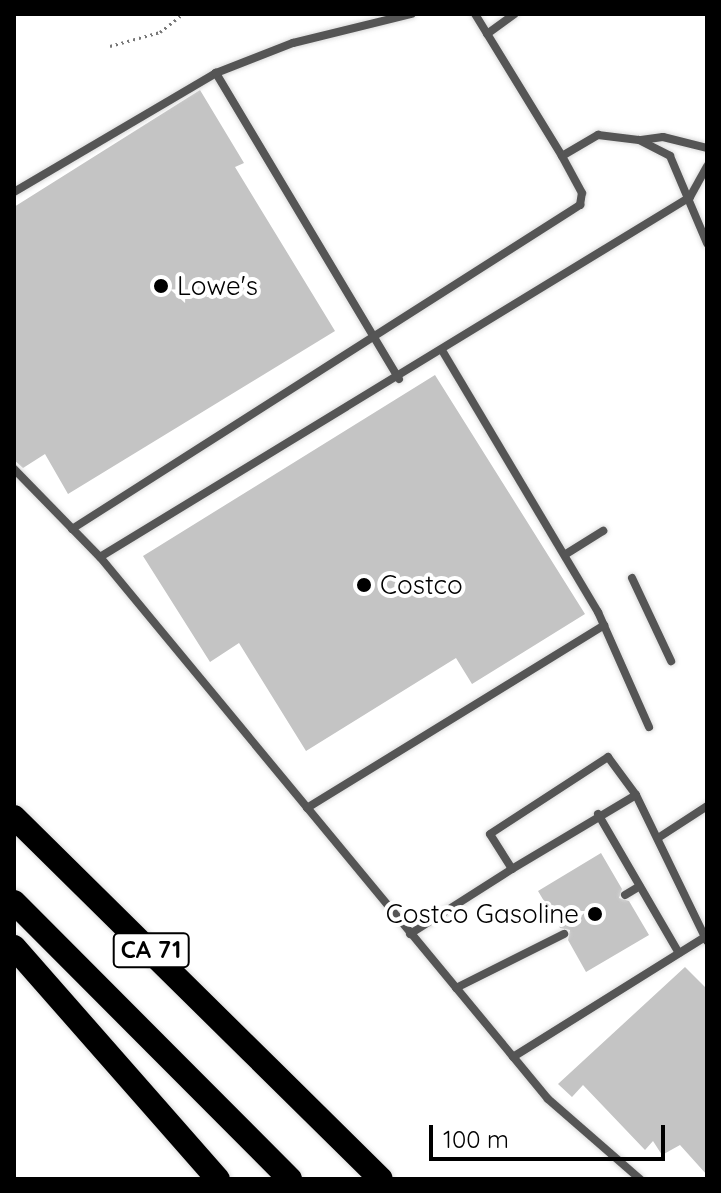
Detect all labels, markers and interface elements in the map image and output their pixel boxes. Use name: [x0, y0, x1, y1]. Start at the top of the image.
place label: Lowe's: [177, 270, 258, 302]
marker: Lowe's: [152, 277, 170, 295]
place label: Costco: [380, 569, 463, 601]
marker: Costco: [355, 576, 373, 594]
place label: Costco Gasoline: [386, 898, 579, 930]
marker: Costco Gasoline: [586, 905, 604, 923]
road number: CA 71: [111, 930, 191, 970]
scale bar: [433, 1109, 669, 1159]
text: 100 m: [443, 1124, 509, 1154]

